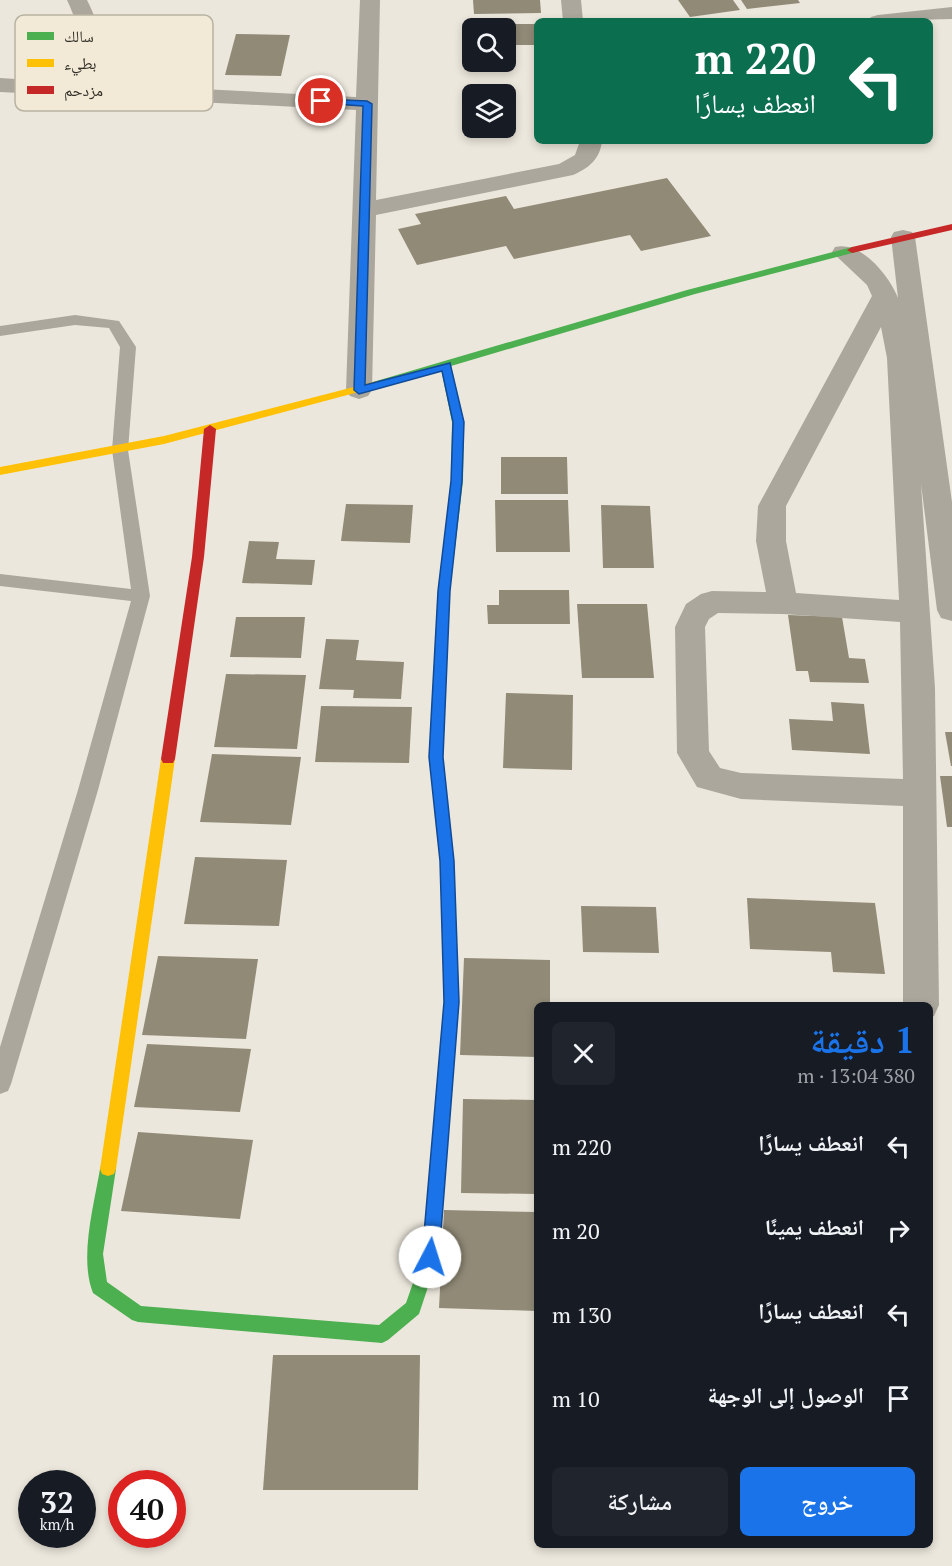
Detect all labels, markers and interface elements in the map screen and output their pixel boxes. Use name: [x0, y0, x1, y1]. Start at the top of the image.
legend: [15, 15, 213, 111]
map controls: [462, 18, 516, 138]
button: search: [462, 18, 516, 72]
text: سالك: [64, 25, 94, 47]
text: 220 m: [695, 30, 816, 86]
icon: left: [837, 42, 915, 120]
text: بطيء: [64, 52, 96, 76]
pin: [295, 75, 346, 126]
text: مزدحم: [64, 79, 103, 101]
icon: arrive: [304, 84, 337, 117]
button: layers: [462, 84, 516, 138]
text: انعطف يسارًا: [695, 85, 816, 121]
text: 1 دقيقة: [810, 1016, 915, 1063]
button: close: [552, 1022, 615, 1085]
text: 380 m · 13:04: [797, 1062, 915, 1089]
text: انعطف يسارًا: [758, 1128, 864, 1157]
icon: left: [882, 1130, 915, 1163]
text: 220 m: [552, 1132, 612, 1161]
text: انعطف يمينًا: [765, 1212, 864, 1241]
icon: right: [882, 1214, 915, 1247]
text: 20 m: [552, 1216, 600, 1245]
position arrow: [398, 1225, 462, 1289]
text: انعطف يسارًا: [758, 1296, 864, 1325]
icon: left: [882, 1298, 915, 1331]
text: 130 m: [552, 1300, 612, 1329]
text: الوصول إلى الوجهة: [707, 1380, 864, 1409]
icon: arrive: [882, 1382, 915, 1415]
text: 10 m: [552, 1384, 600, 1413]
button: مشاركة: [552, 1467, 728, 1536]
button: خروج: [740, 1467, 915, 1536]
speed limit sign: 40: [108, 1470, 186, 1548]
text: 32: [40, 1482, 74, 1522]
text: km/h: [40, 1514, 74, 1534]

